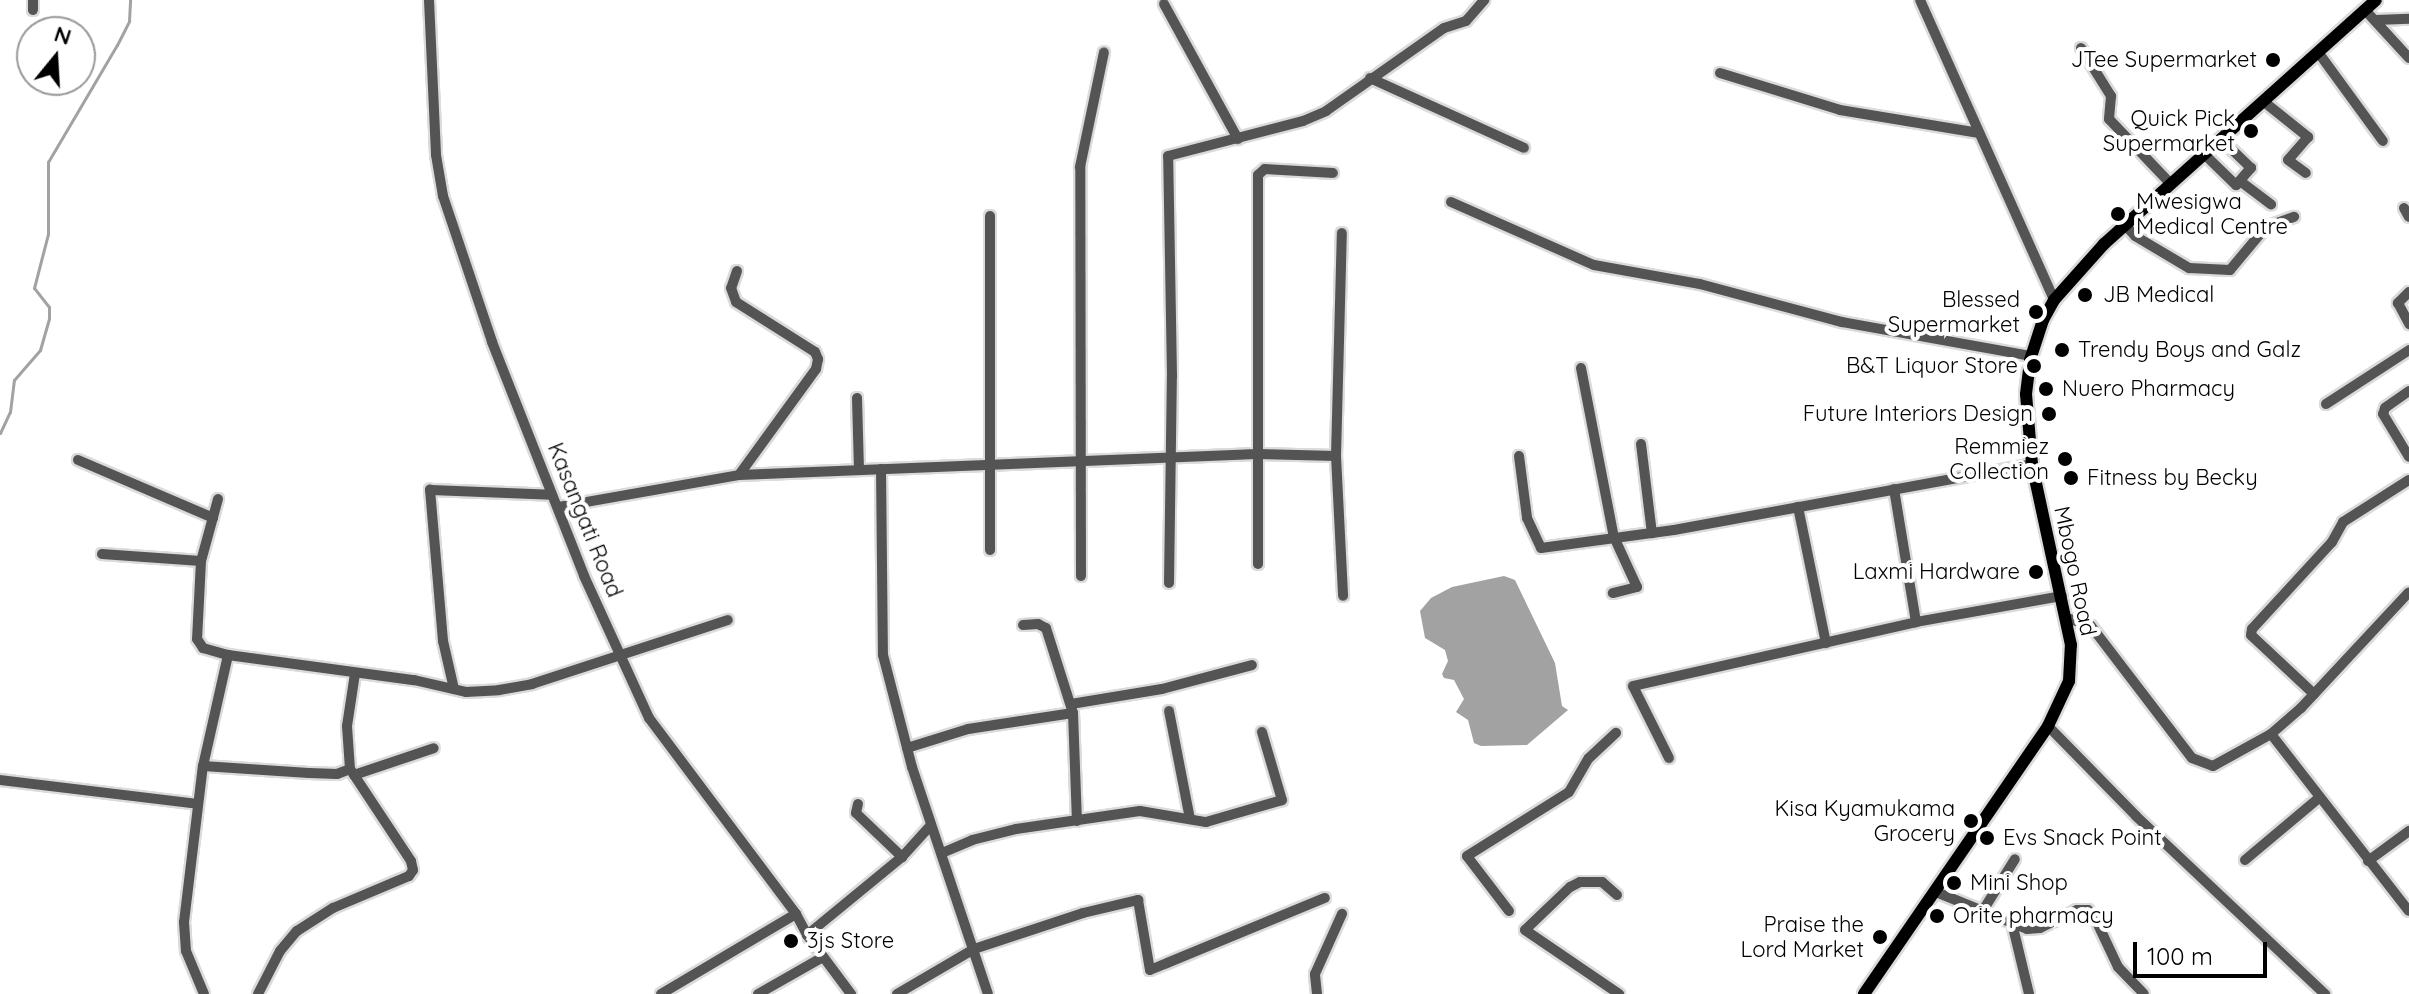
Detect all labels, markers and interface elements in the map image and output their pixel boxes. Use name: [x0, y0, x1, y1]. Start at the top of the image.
north arrow: [16, 16, 96, 96]
text: N: [51, 19, 75, 51]
place label: JTee Supermarket: [2071, 47, 2257, 73]
marker: JTee Supermarket: [2264, 51, 2282, 69]
place label: Quick Pick Supermarket: [2103, 105, 2235, 156]
marker: Quick Pick Supermarket: [2242, 122, 2260, 140]
place label: Mwesigwa Medical Centre: [2136, 188, 2288, 240]
marker: Mwesigwa Medical Centre: [2107, 203, 2129, 225]
place label: JB Medical: [2103, 282, 2214, 308]
marker: JB Medical: [2074, 284, 2096, 306]
place label: Blessed Supermarket: [1888, 286, 2020, 338]
marker: Blessed Supermarket: [2027, 303, 2045, 321]
place label: Trendy Boys and Galz: [2078, 337, 2301, 363]
marker: Trendy Boys and Galz: [2053, 341, 2071, 359]
place label: B&T Liquor Store: [1846, 353, 2018, 379]
marker: B&T Liquor Store: [2025, 357, 2043, 375]
place label: Nuero Pharmacy: [2062, 376, 2235, 402]
marker: Nuero Pharmacy: [2037, 380, 2055, 398]
place label: Future Interiors Design: [1803, 401, 2033, 427]
marker: Future Interiors Design: [2040, 405, 2058, 423]
place label: Remmiez Collection: [1949, 433, 2049, 484]
street label: Kasangati Road: [542, 439, 628, 601]
marker: Remmiez Collection: [2056, 450, 2074, 468]
place label: Fitness by Becky: [2087, 465, 2258, 491]
marker: Fitness by Becky: [2062, 469, 2080, 487]
street label: Mbogo Road: [2048, 504, 2102, 638]
place label: Laxmi Hardware: [1853, 559, 2020, 585]
marker: Laxmi Hardware: [2027, 563, 2045, 581]
place label: Kisa Kyamukama Grocery: [1774, 795, 1955, 846]
marker: Kisa Kyamukama Grocery: [1962, 812, 1980, 830]
place label: Evs Snack Point: [2003, 825, 2162, 851]
marker: Evs Snack Point: [1978, 829, 1996, 847]
place label: Mini Shop: [1970, 870, 2068, 896]
marker: Mini Shop: [1945, 874, 1963, 892]
place label: Orite pharmacy: [1953, 903, 2114, 929]
marker: Orite pharmacy: [1928, 907, 1946, 925]
place label: Praise the Lord Market: [1741, 911, 1864, 962]
scale bar: [2137, 926, 2271, 976]
place label: 3js Store: [807, 928, 894, 954]
marker: Praise the Lord Market: [1871, 928, 1889, 946]
marker: 3js Store: [782, 932, 800, 950]
text: 100 m: [2147, 941, 2213, 971]

